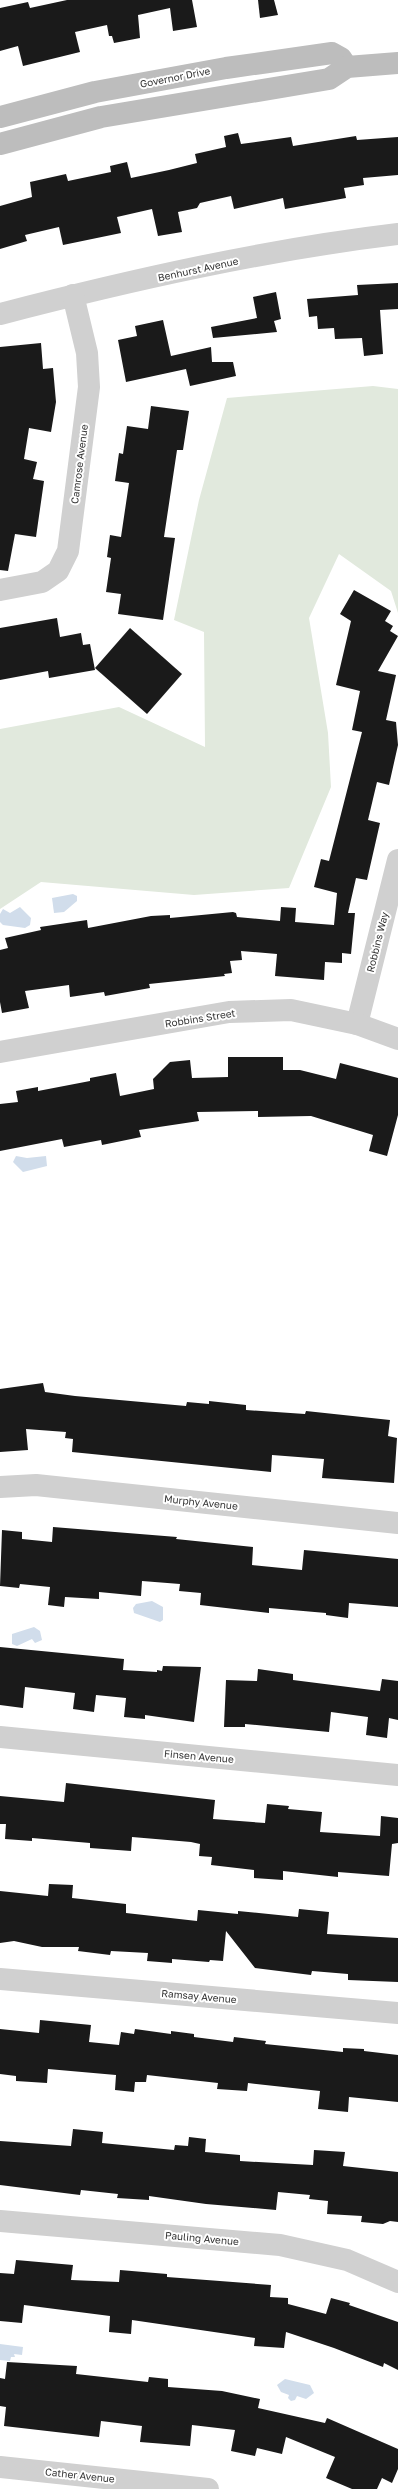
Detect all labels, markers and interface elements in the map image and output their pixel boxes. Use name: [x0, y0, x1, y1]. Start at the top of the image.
street label: Governor Drive: [139, 64, 211, 90]
street label: Benhurst Avenue: [157, 255, 239, 283]
street label: Camrose Avenue: [68, 423, 90, 504]
street label: Robbins Way: [364, 910, 390, 973]
street label: Robbins Street: [164, 1007, 236, 1029]
street label: Murphy Avenue: [164, 1492, 239, 1512]
street label: Finsen Avenue: [164, 1747, 234, 1765]
street label: Ramsay Avenue: [161, 1987, 237, 2005]
street label: Pauling Avenue: [165, 2229, 240, 2247]
street label: Cather Avenue: [45, 2465, 116, 2485]

